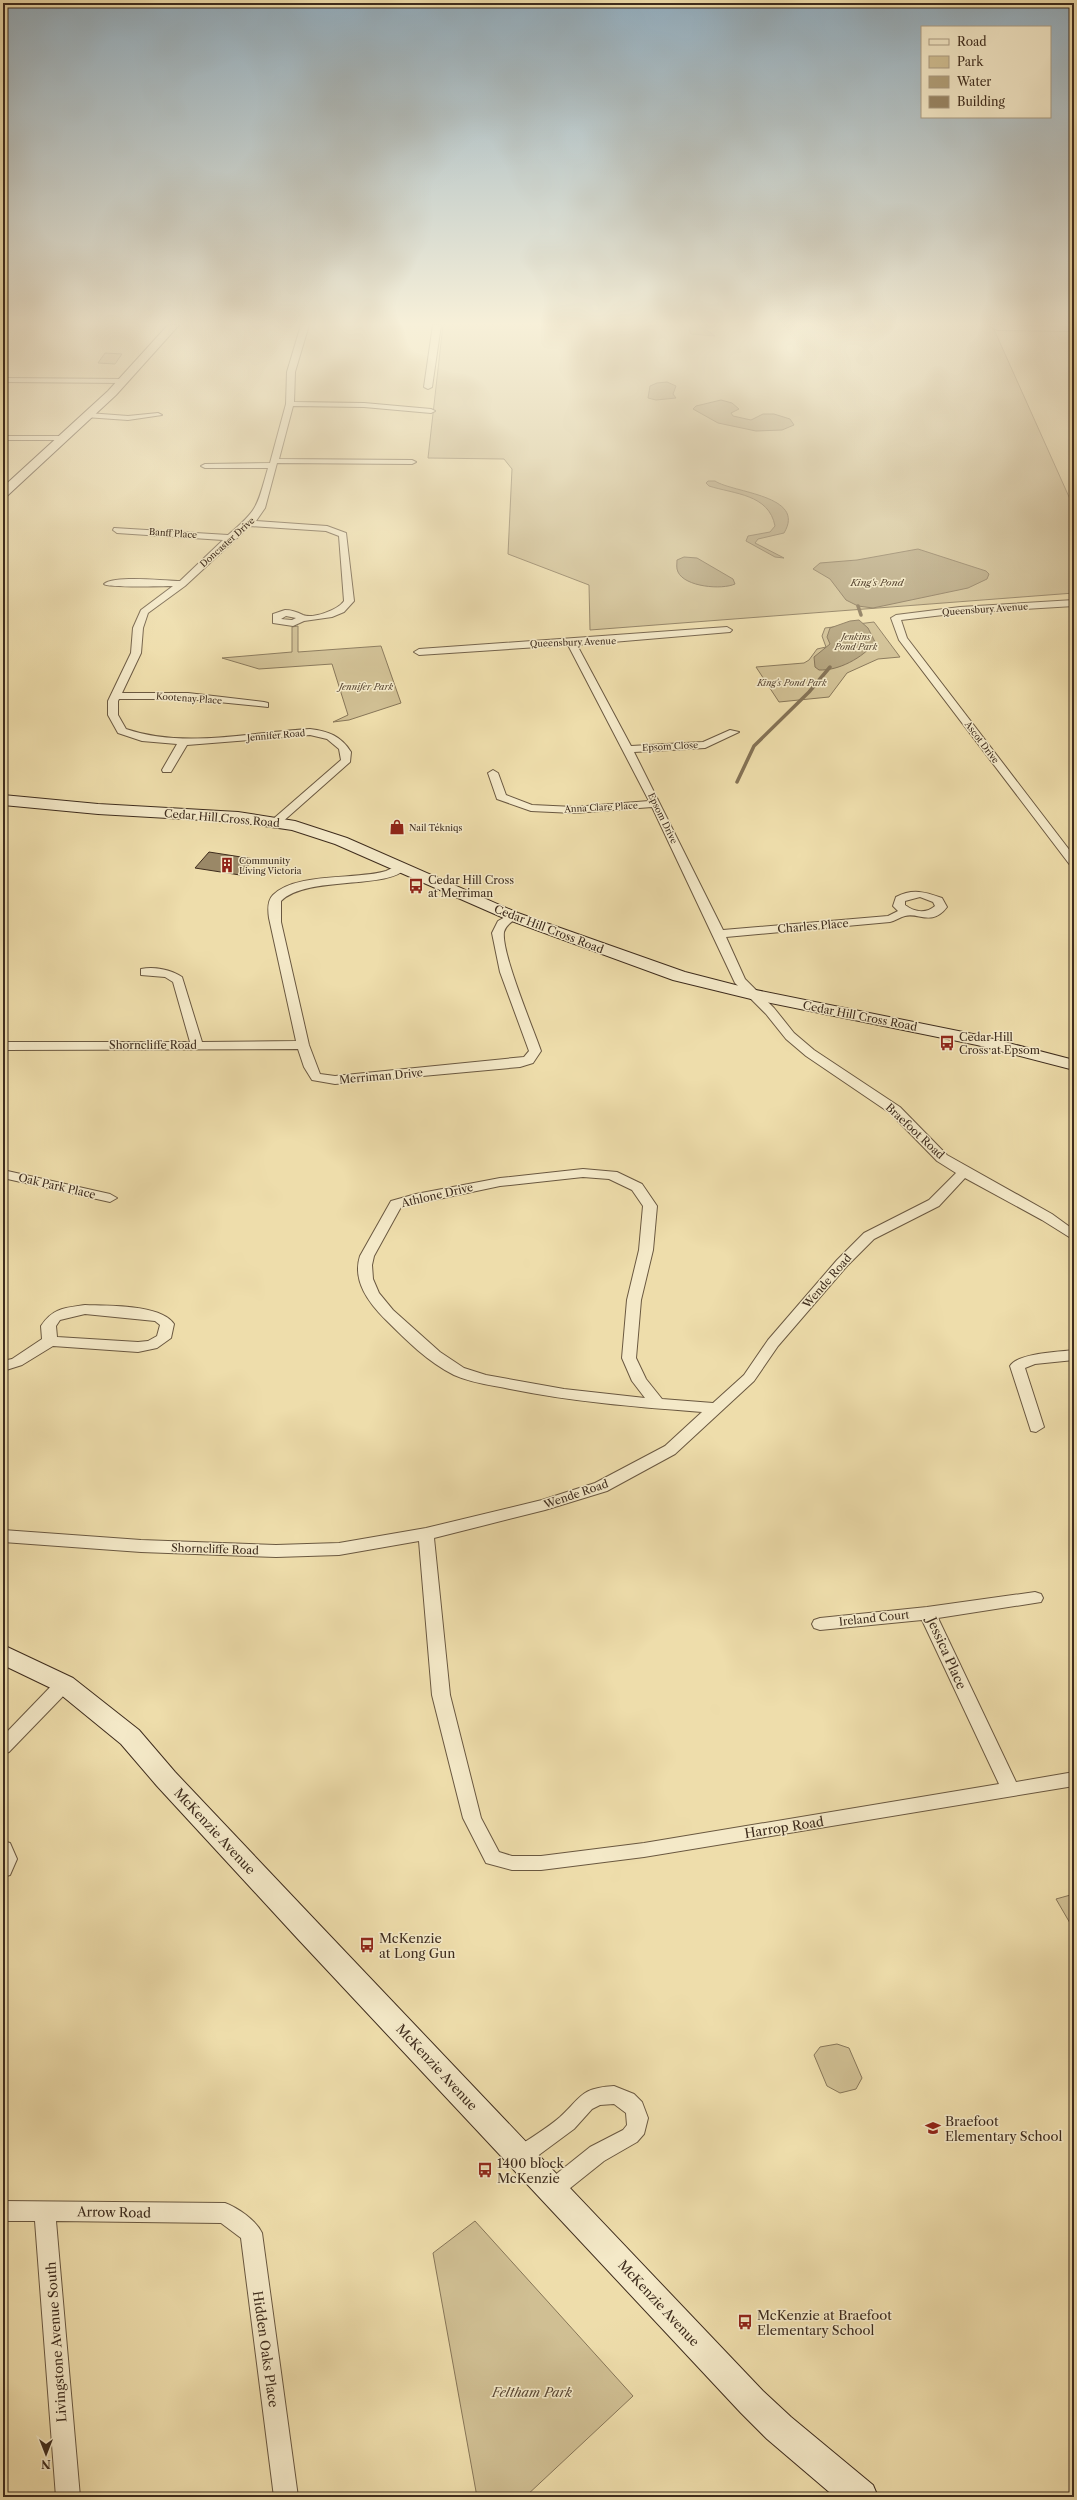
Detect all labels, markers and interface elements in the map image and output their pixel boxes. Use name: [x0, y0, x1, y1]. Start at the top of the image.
legend: [921, 26, 1051, 118]
text: Road: [957, 34, 987, 49]
text: Park: [957, 54, 984, 69]
text: Water: [956, 74, 991, 89]
text: Building: [957, 94, 1005, 109]
street label: Doncaster Drive: [198, 515, 256, 569]
street label: Banff Place: [148, 526, 198, 540]
water label: King's Pond: [850, 576, 904, 589]
street label: Queensbury Avenue: [942, 601, 1028, 617]
park label: Jenkins Pond Park: [834, 631, 878, 652]
street label: Queensbury Avenue: [530, 635, 616, 649]
park label: King's Pond Park: [756, 677, 827, 688]
park label: Jennifer Park: [336, 681, 393, 692]
street label: Kootenay Place: [156, 690, 222, 706]
street label: Ascot Drive: [962, 718, 1001, 765]
street label: Jennifer Road: [244, 727, 306, 743]
street label: Epsom Close: [642, 739, 698, 753]
street label: Epsom Drive: [646, 791, 680, 845]
street label: Anna Clare Place: [563, 800, 638, 814]
street label: Cedar Hill Cross Road: [164, 806, 281, 830]
shop icon: Nail Tékniqs: [388, 818, 406, 836]
place label: Nail Tékniqs: [409, 822, 462, 833]
place label: Community Living Victoria: [239, 855, 302, 876]
building icon: Community Living Victoria: [218, 856, 236, 874]
place label: Cedar Hill Cross at Merriman: [428, 873, 514, 900]
bus stop icon: Cedar Hill Cross at Merriman: [407, 877, 425, 895]
street label: Cedar Hill Cross Road: [492, 902, 606, 956]
street label: Charles Place: [777, 916, 849, 936]
street label: Cedar Hill Cross Road: [802, 998, 919, 1034]
place label: Cedar Hill Cross at Epsom: [959, 1030, 1041, 1057]
bus stop icon: Cedar Hill Cross at Epsom: [938, 1034, 956, 1052]
street label: Shorncliffe Road: [109, 1038, 197, 1052]
street label: Merriman Drive: [339, 1065, 423, 1087]
street label: Braefoot Road: [883, 1100, 948, 1162]
street label: Oak Park Place: [17, 1170, 97, 1202]
street label: Athlone Drive: [399, 1180, 474, 1210]
street label: Wende Road: [799, 1251, 855, 1312]
street label: Wende Road: [541, 1476, 610, 1512]
street label: Shorncliffe Road: [171, 1540, 259, 1558]
street label: Ireland Court: [838, 1607, 910, 1629]
street label: Jessica Place: [923, 1613, 970, 1692]
street label: McKenzie Avenue: [171, 1785, 259, 1877]
street label: Harrop Road: [743, 1813, 825, 1841]
place label: McKenzie at Long Gun: [379, 1930, 455, 1961]
bus stop icon: McKenzie at Long Gun: [358, 1936, 376, 1954]
street label: McKenzie Avenue: [393, 2021, 481, 2113]
place label: Braefoot Elementary School: [945, 2113, 1063, 2144]
school or university icon: Braefoot Elementary School: [924, 2119, 942, 2137]
place label: 1400 block McKenzie: [497, 2155, 564, 2186]
bus stop icon: 1400 block McKenzie: [476, 2161, 494, 2179]
street label: Arrow Road: [76, 2203, 151, 2221]
street label: McKenzie Avenue: [615, 2257, 703, 2349]
street label: Livingstone Avenue South: [42, 2261, 70, 2423]
street label: Hidden Oaks Place: [250, 2290, 282, 2408]
place label: McKenzie at Braefoot Elementary School: [757, 2307, 892, 2338]
bus stop icon: McKenzie at Braefoot Elementary School: [736, 2313, 754, 2331]
park label: Feltham Park: [491, 2384, 572, 2400]
north arrow: [26, 2434, 66, 2474]
text: N: [41, 2457, 51, 2471]

